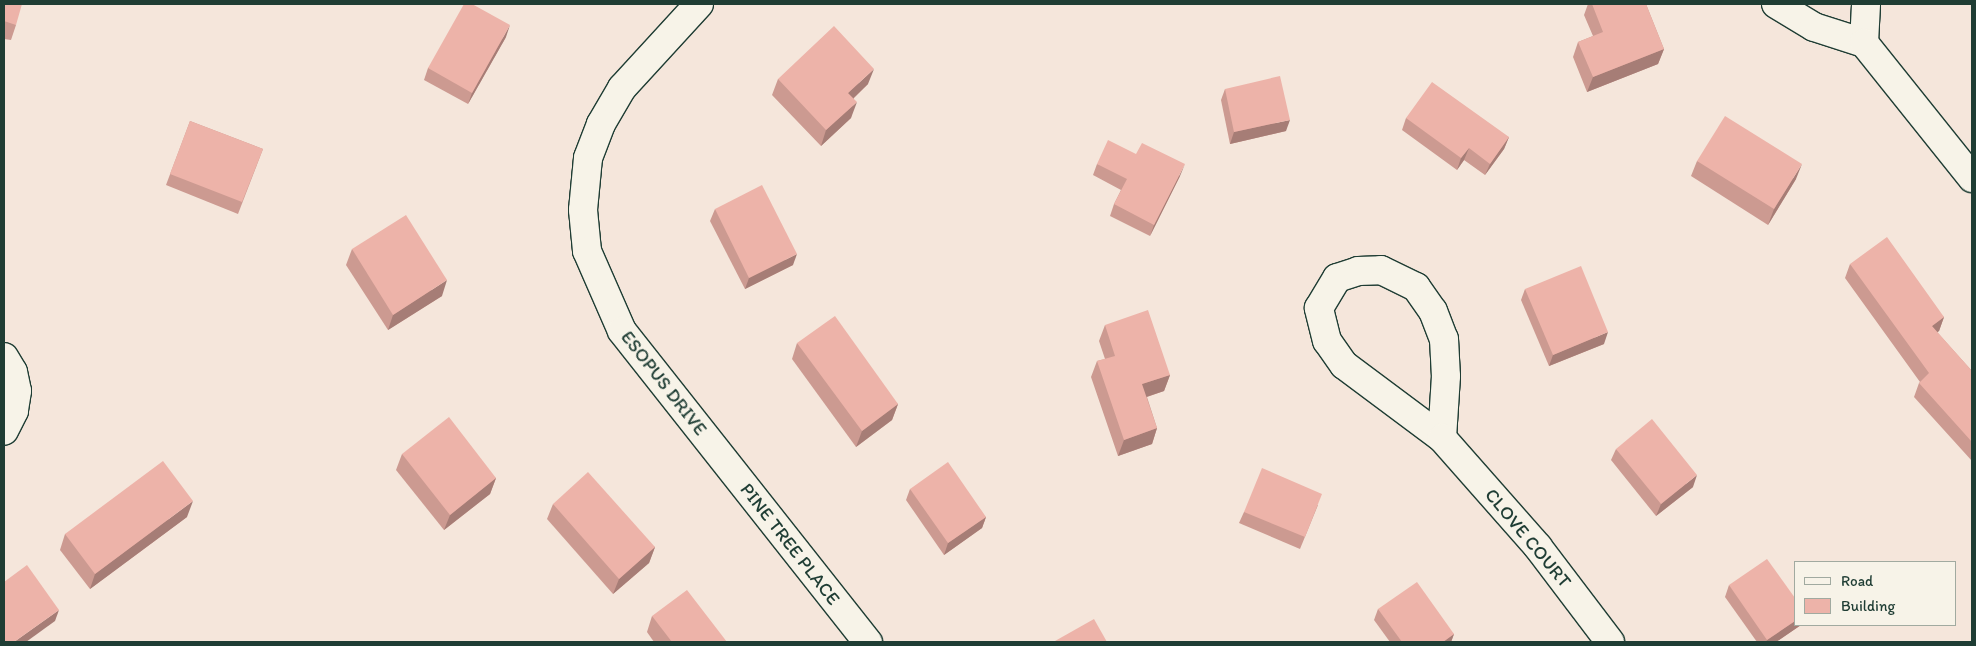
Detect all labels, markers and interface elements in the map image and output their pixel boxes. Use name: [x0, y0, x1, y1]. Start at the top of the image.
street label: ESOPUS DRIVE: [616, 326, 712, 440]
street label: PINE TREE PLACE: [735, 478, 845, 610]
street label: CLOVE COURT: [1480, 484, 1576, 592]
legend: [1794, 561, 1956, 626]
text: Road: [1841, 572, 1873, 590]
text: Building: [1841, 597, 1895, 615]

